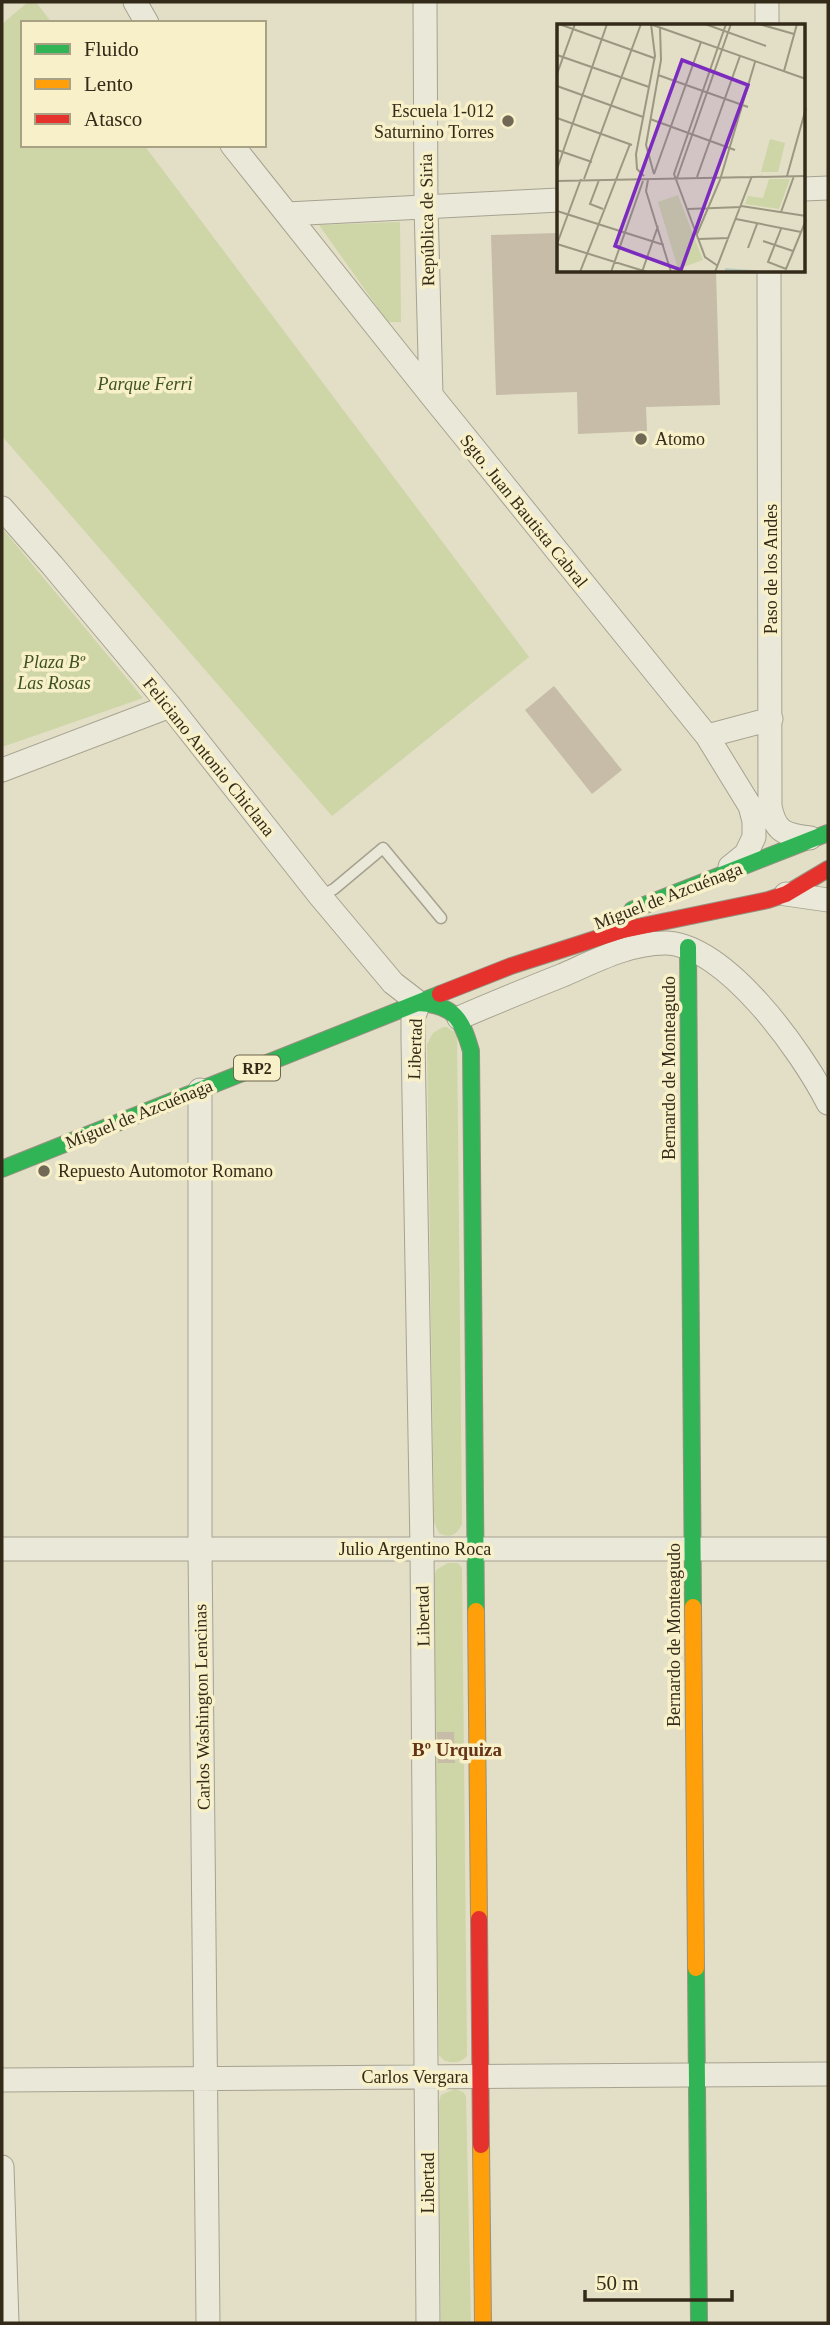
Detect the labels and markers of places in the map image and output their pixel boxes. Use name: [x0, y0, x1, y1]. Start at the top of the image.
place label: Escuela 1-012 Saturnino Torres: [374, 101, 494, 142]
marker: Escuela 1-012 Saturnino Torres: [500, 113, 516, 129]
place label: Atomo: [655, 429, 705, 449]
marker: Atomo: [633, 431, 649, 447]
place label: Repuesto Automotor Romano: [58, 1161, 273, 1181]
marker: Repuesto Automotor Romano: [36, 1163, 52, 1179]

